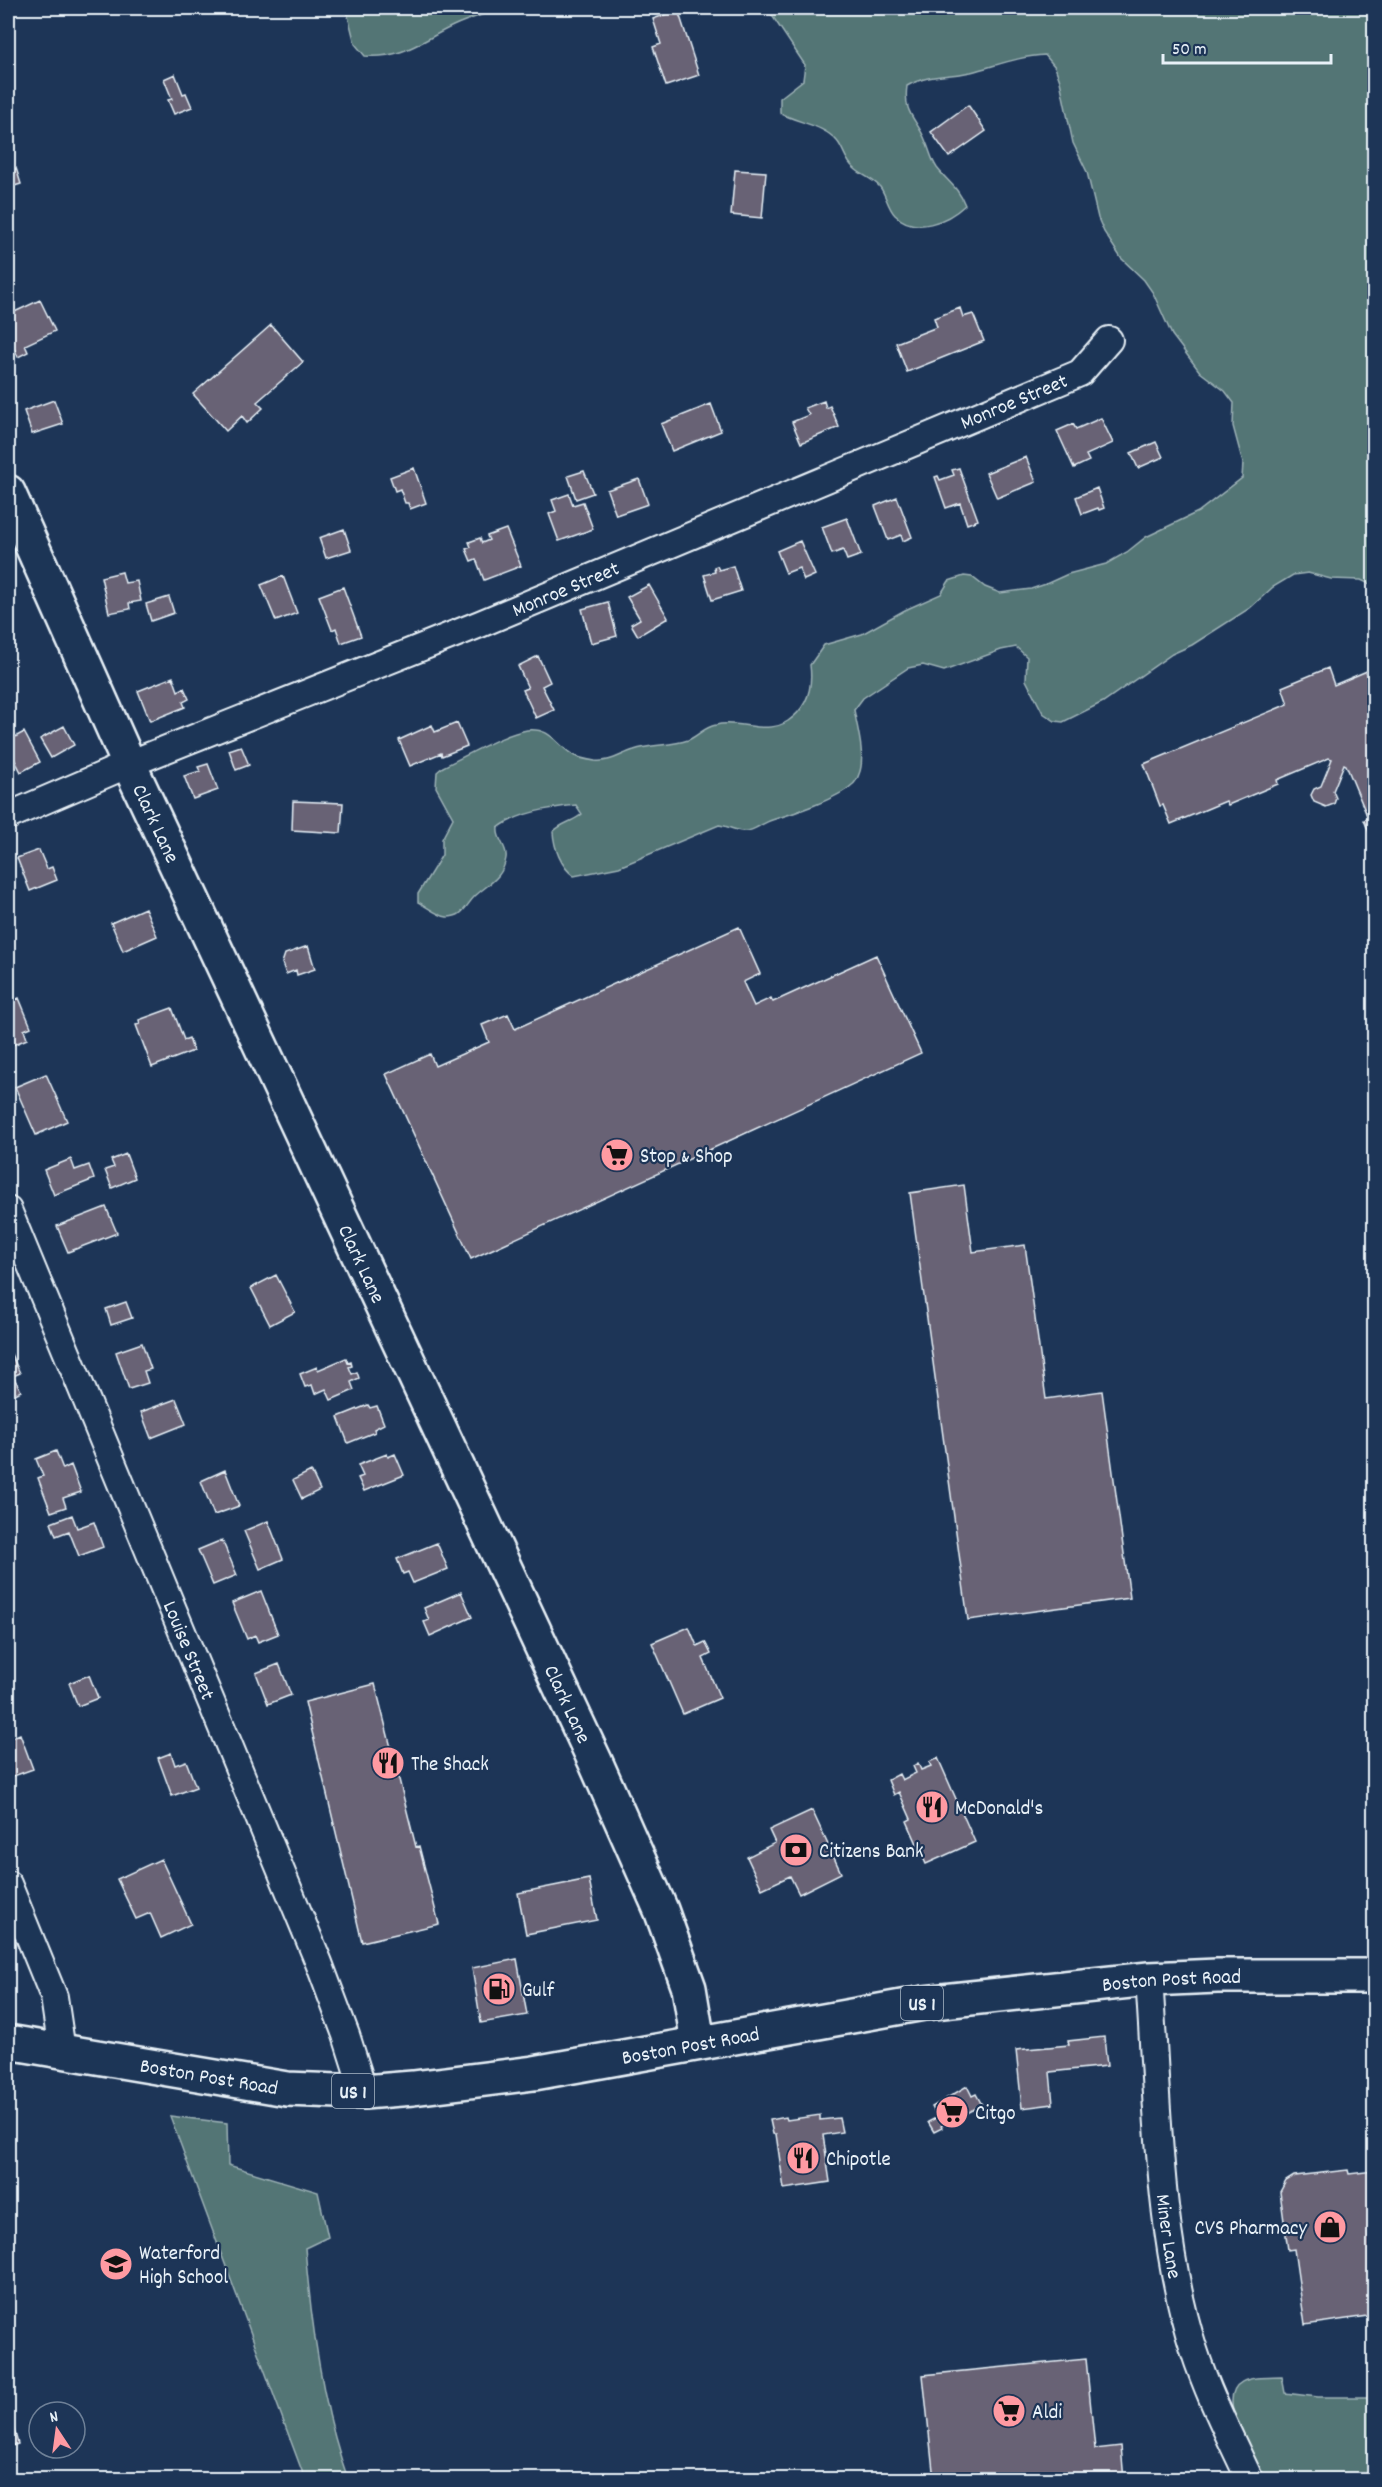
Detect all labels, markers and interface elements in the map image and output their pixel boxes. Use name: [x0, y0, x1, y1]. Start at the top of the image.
scale bar: [1163, 27, 1331, 65]
text: 50 m: [1172, 38, 1207, 63]
street label: Monroe Street: [957, 368, 1073, 439]
street label: Monroe Street: [508, 555, 625, 627]
street label: Clark Lane: [123, 780, 185, 869]
supermarket icon: Stop & Shop: [599, 1137, 635, 1173]
place label: Stop & Shop: [640, 1143, 733, 1173]
street label: Clark Lane: [328, 1220, 391, 1309]
street label: Louise Street: [153, 1597, 221, 1706]
street label: Clark Lane: [534, 1661, 597, 1749]
restaurant icon: The Shack: [370, 1745, 406, 1781]
place label: The Shack: [411, 1751, 489, 1781]
restaurant icon: McDonald's: [914, 1789, 950, 1825]
place label: McDonald's: [955, 1795, 1043, 1825]
bank icon: Citizens Bank: [778, 1832, 814, 1868]
place label: Citizens Bank: [819, 1838, 924, 1868]
street label: Boston Post Road: [1101, 1964, 1241, 2002]
fuel station icon: Gulf: [481, 1971, 517, 2007]
place label: Gulf: [522, 1977, 555, 2007]
road number: US 1: [901, 1986, 943, 2020]
street label: Boston Post Road: [620, 2021, 762, 2075]
street label: Boston Post Road: [137, 2052, 280, 2105]
road number: US 1: [332, 2074, 374, 2108]
supermarket icon: Citgo: [934, 2094, 970, 2130]
place label: Citgo: [975, 2100, 1016, 2130]
restaurant icon: Chipotle: [785, 2140, 821, 2176]
place label: Chipotle: [826, 2146, 891, 2176]
street label: Miner Lane: [1146, 2193, 1188, 2282]
shop icon: CVS Pharmacy: [1312, 2209, 1348, 2245]
place label: CVS Pharmacy: [1194, 2215, 1307, 2245]
place label: Waterford High School: [139, 2240, 228, 2294]
school or university icon: Waterford High School: [98, 2246, 134, 2282]
supermarket icon: Aldi: [991, 2393, 1027, 2429]
place label: Aldi: [1032, 2399, 1062, 2429]
north arrow: [27, 2400, 87, 2460]
text: N: [48, 2406, 61, 2430]

